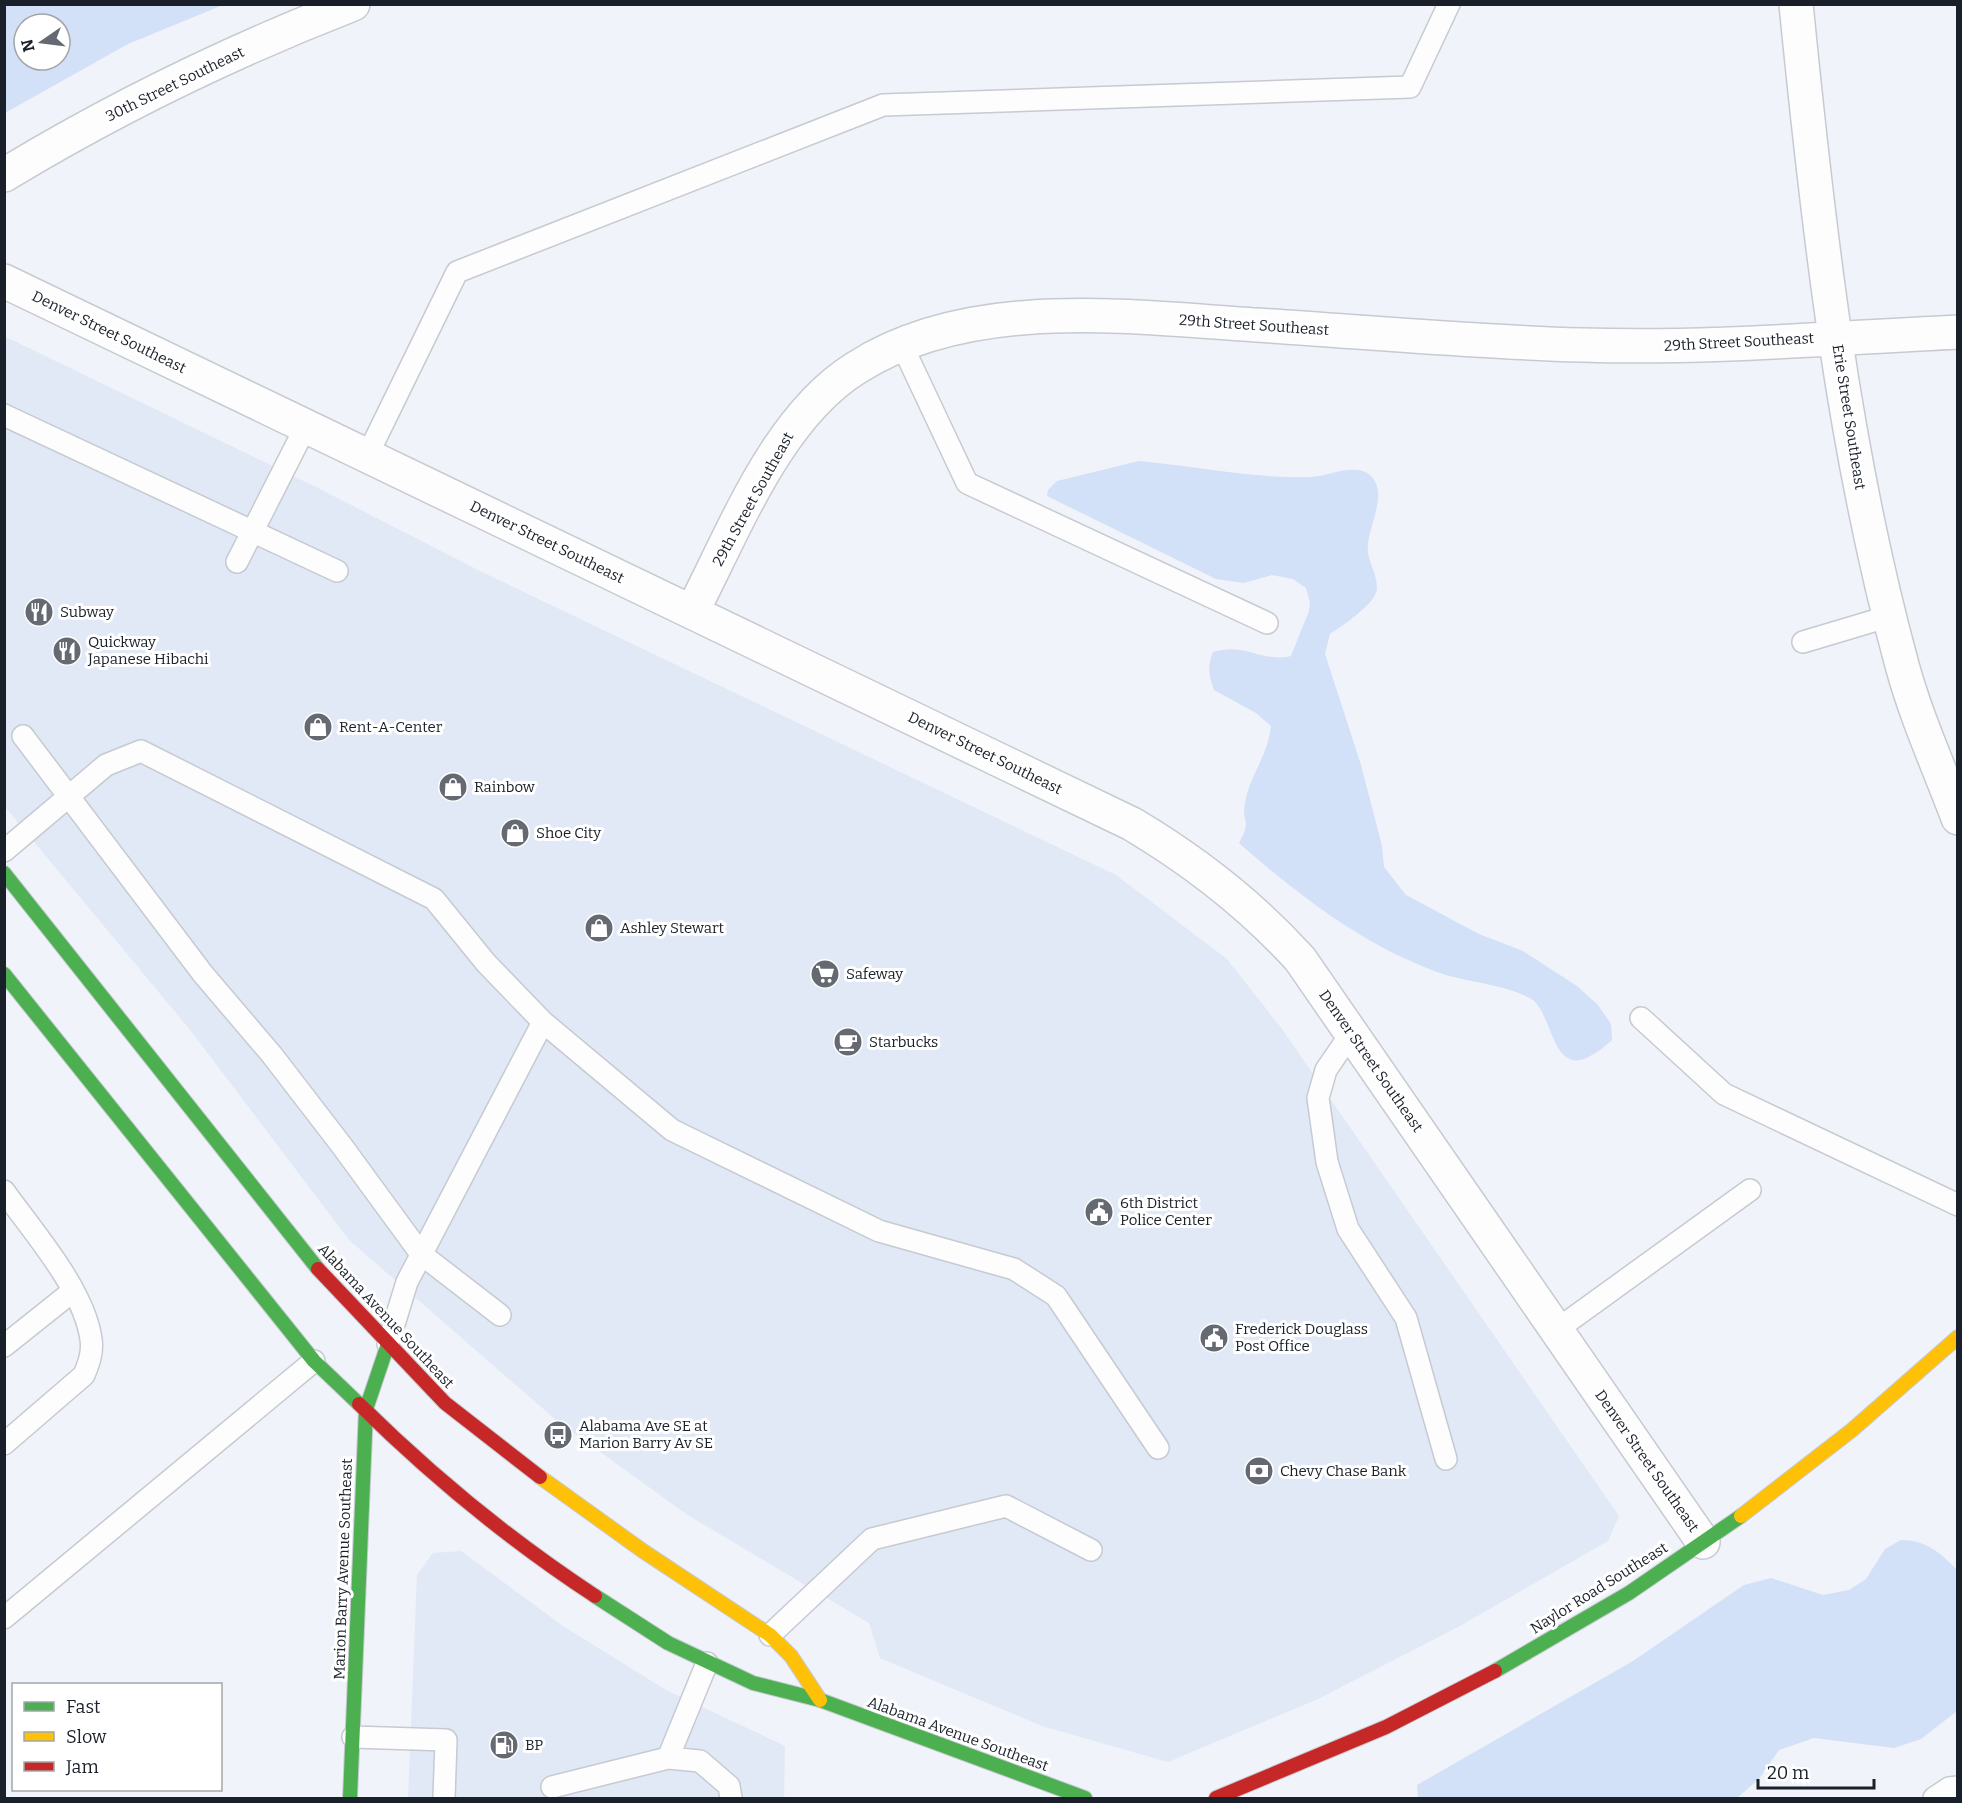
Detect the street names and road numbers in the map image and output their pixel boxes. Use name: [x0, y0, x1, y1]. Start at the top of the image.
street label: 30th Street Southeast: [103, 42, 248, 125]
street label: Denver Street Southeast: [29, 287, 189, 377]
street label: 29th Street Southeast: [1178, 311, 1330, 339]
street label: 29th Street Southeast: [1663, 329, 1815, 355]
street label: Erie Street Southeast: [1829, 343, 1869, 492]
street label: 29th Street Southeast: [709, 428, 798, 569]
street label: Denver Street Southeast: [467, 497, 627, 587]
street label: Denver Street Southeast: [905, 708, 1065, 798]
street label: Denver Street Southeast: [1315, 987, 1427, 1136]
street label: Alabama Avenue Southeast: [314, 1240, 458, 1392]
street label: Denver Street Southeast: [1591, 1387, 1703, 1536]
street label: Marion Barry Avenue Southeast: [330, 1458, 356, 1680]
street label: Naylor Road Southeast: [1527, 1538, 1671, 1638]
street label: Alabama Avenue Southeast: [865, 1693, 1051, 1775]

